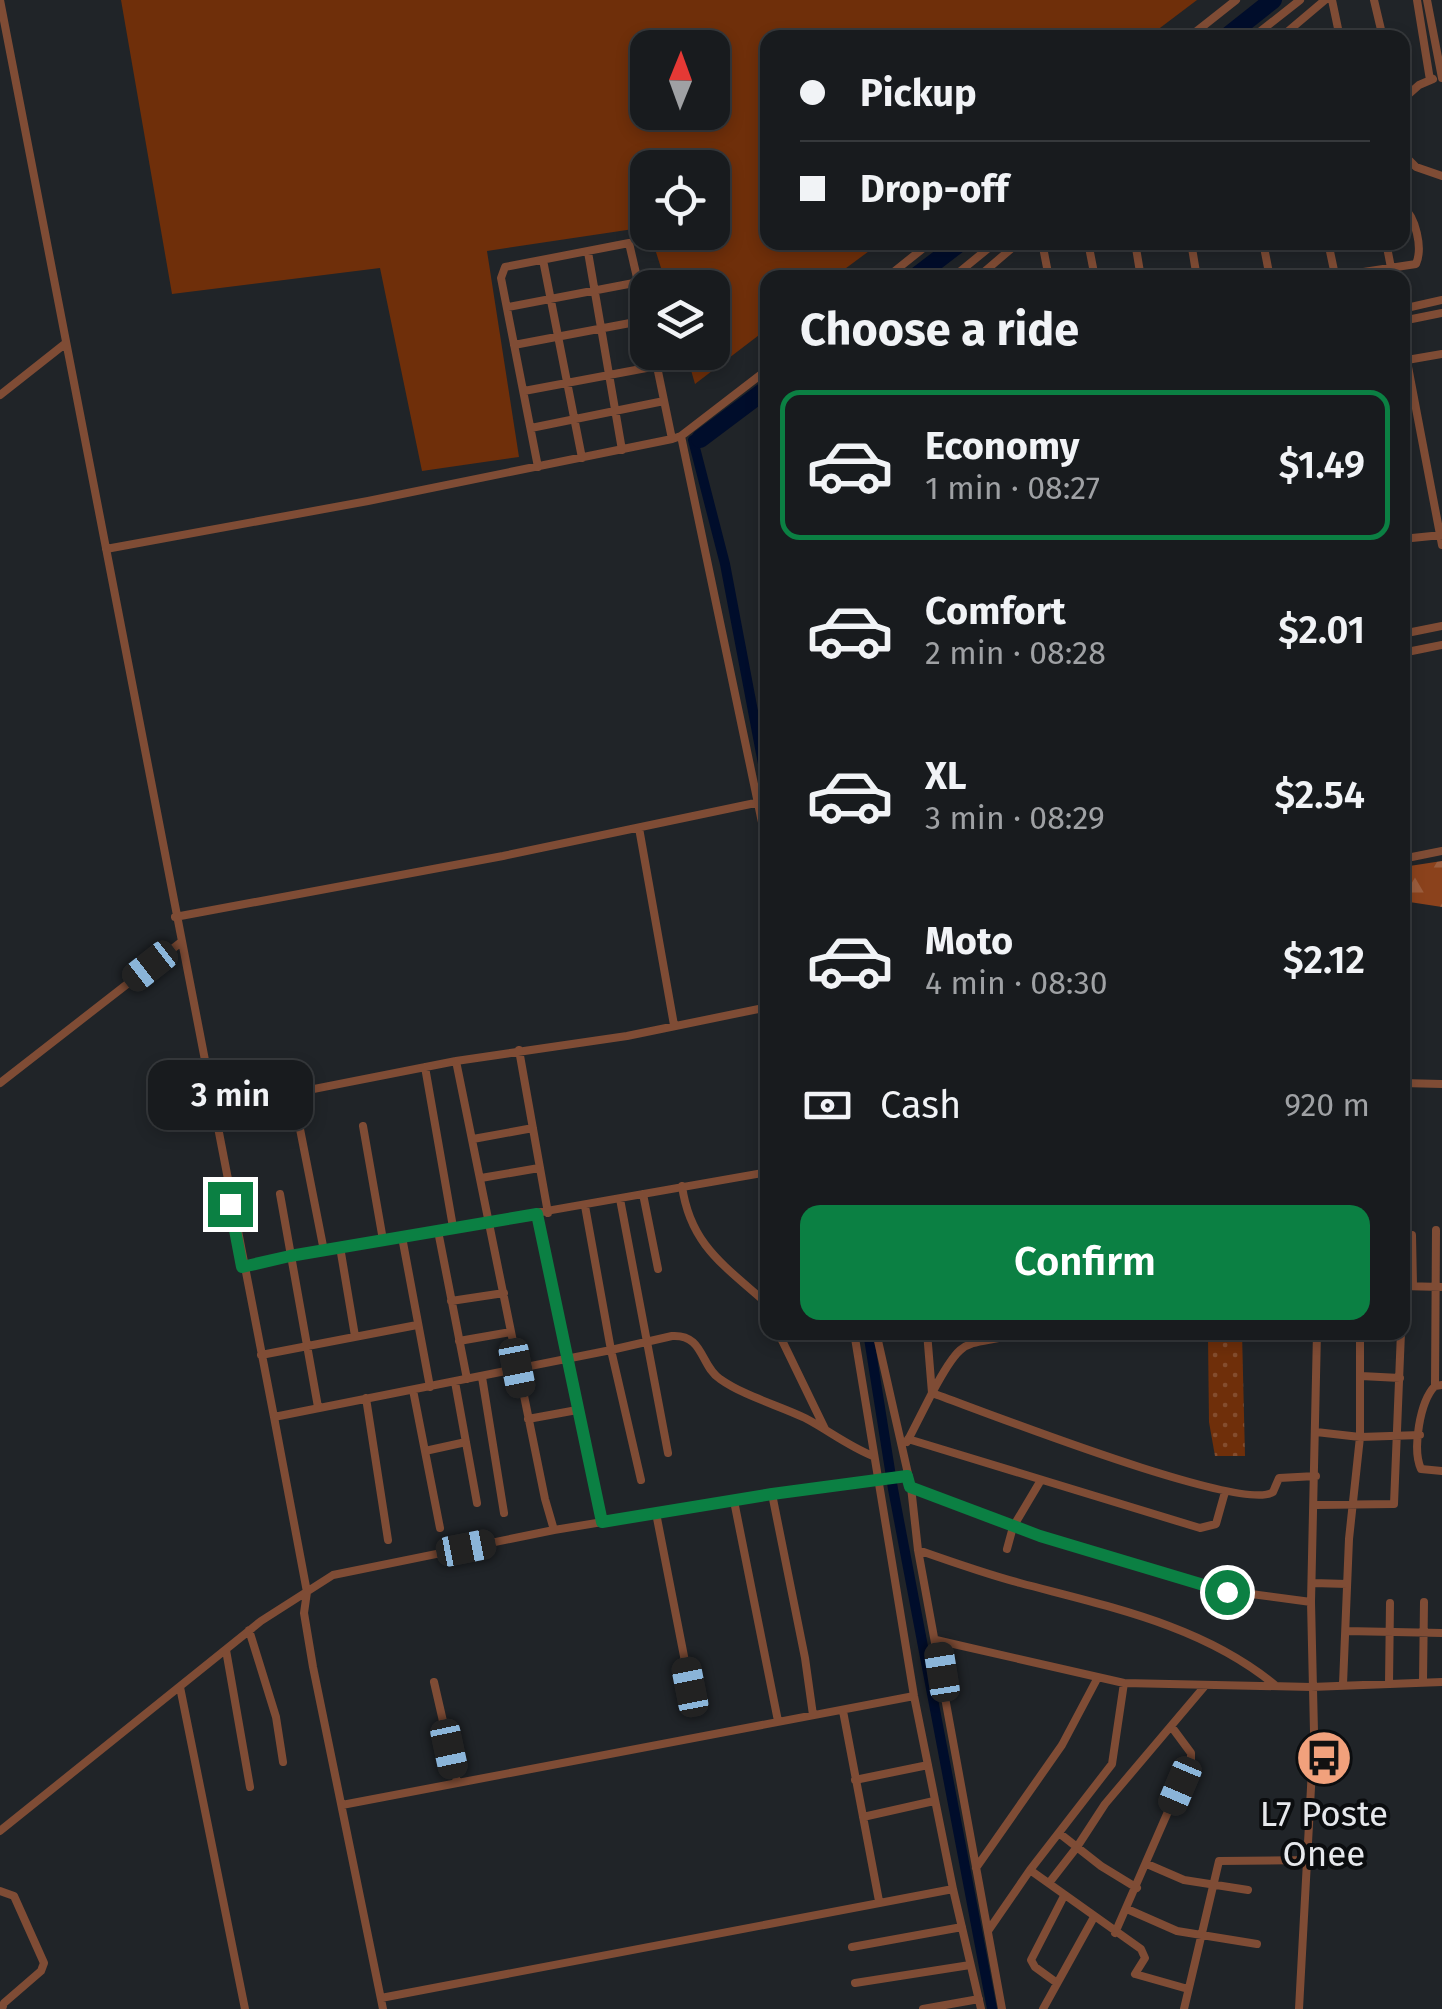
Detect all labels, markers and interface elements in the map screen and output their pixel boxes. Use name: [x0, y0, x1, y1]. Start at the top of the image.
north arrow: [630, 30, 730, 130]
map controls: [630, 30, 730, 370]
text: Pickup: [860, 70, 977, 116]
button: locate: [630, 150, 730, 250]
text: Drop-off: [860, 166, 1008, 212]
button: layers: [630, 270, 730, 370]
text: Choose a ride: [800, 303, 1079, 357]
icon: car: [805, 420, 895, 510]
text: Economy: [925, 423, 1080, 469]
text: $1.49: [1279, 442, 1365, 488]
text: 1 min · 08:27: [925, 469, 1100, 507]
icon: car: [805, 585, 895, 675]
text: Comfort: [925, 588, 1066, 634]
text: $2.01: [1278, 607, 1365, 653]
text: 2 min · 08:28: [925, 634, 1106, 672]
icon: car: [805, 750, 895, 840]
text: XL: [925, 753, 967, 799]
text: $2.54: [1275, 772, 1365, 818]
text: 3 min · 08:29: [925, 799, 1105, 837]
icon: car: [805, 915, 895, 1005]
text: Moto: [925, 918, 1013, 964]
car: [117, 936, 183, 996]
text: $2.12: [1283, 937, 1365, 983]
text: 4 min · 08:30: [925, 964, 1108, 1002]
callout: 3 min: [148, 1059, 312, 1129]
text: 3 min: [191, 1076, 270, 1114]
icon: cash: [800, 1078, 855, 1133]
text: Cash: [880, 1082, 961, 1128]
text: 920 m: [1284, 1086, 1370, 1124]
route end: [208, 1182, 253, 1227]
button: Confirm: [800, 1205, 1370, 1320]
car: [497, 1336, 537, 1400]
car: [434, 1528, 498, 1568]
route start: [1205, 1570, 1250, 1615]
car: [922, 1640, 962, 1704]
car: [670, 1655, 710, 1719]
car: [428, 1717, 470, 1781]
bus stop icon: L7 Poste Onee: [1294, 1728, 1354, 1788]
car: [1154, 1753, 1206, 1819]
place label: L7 Poste Onee: [1260, 1793, 1388, 1875]

